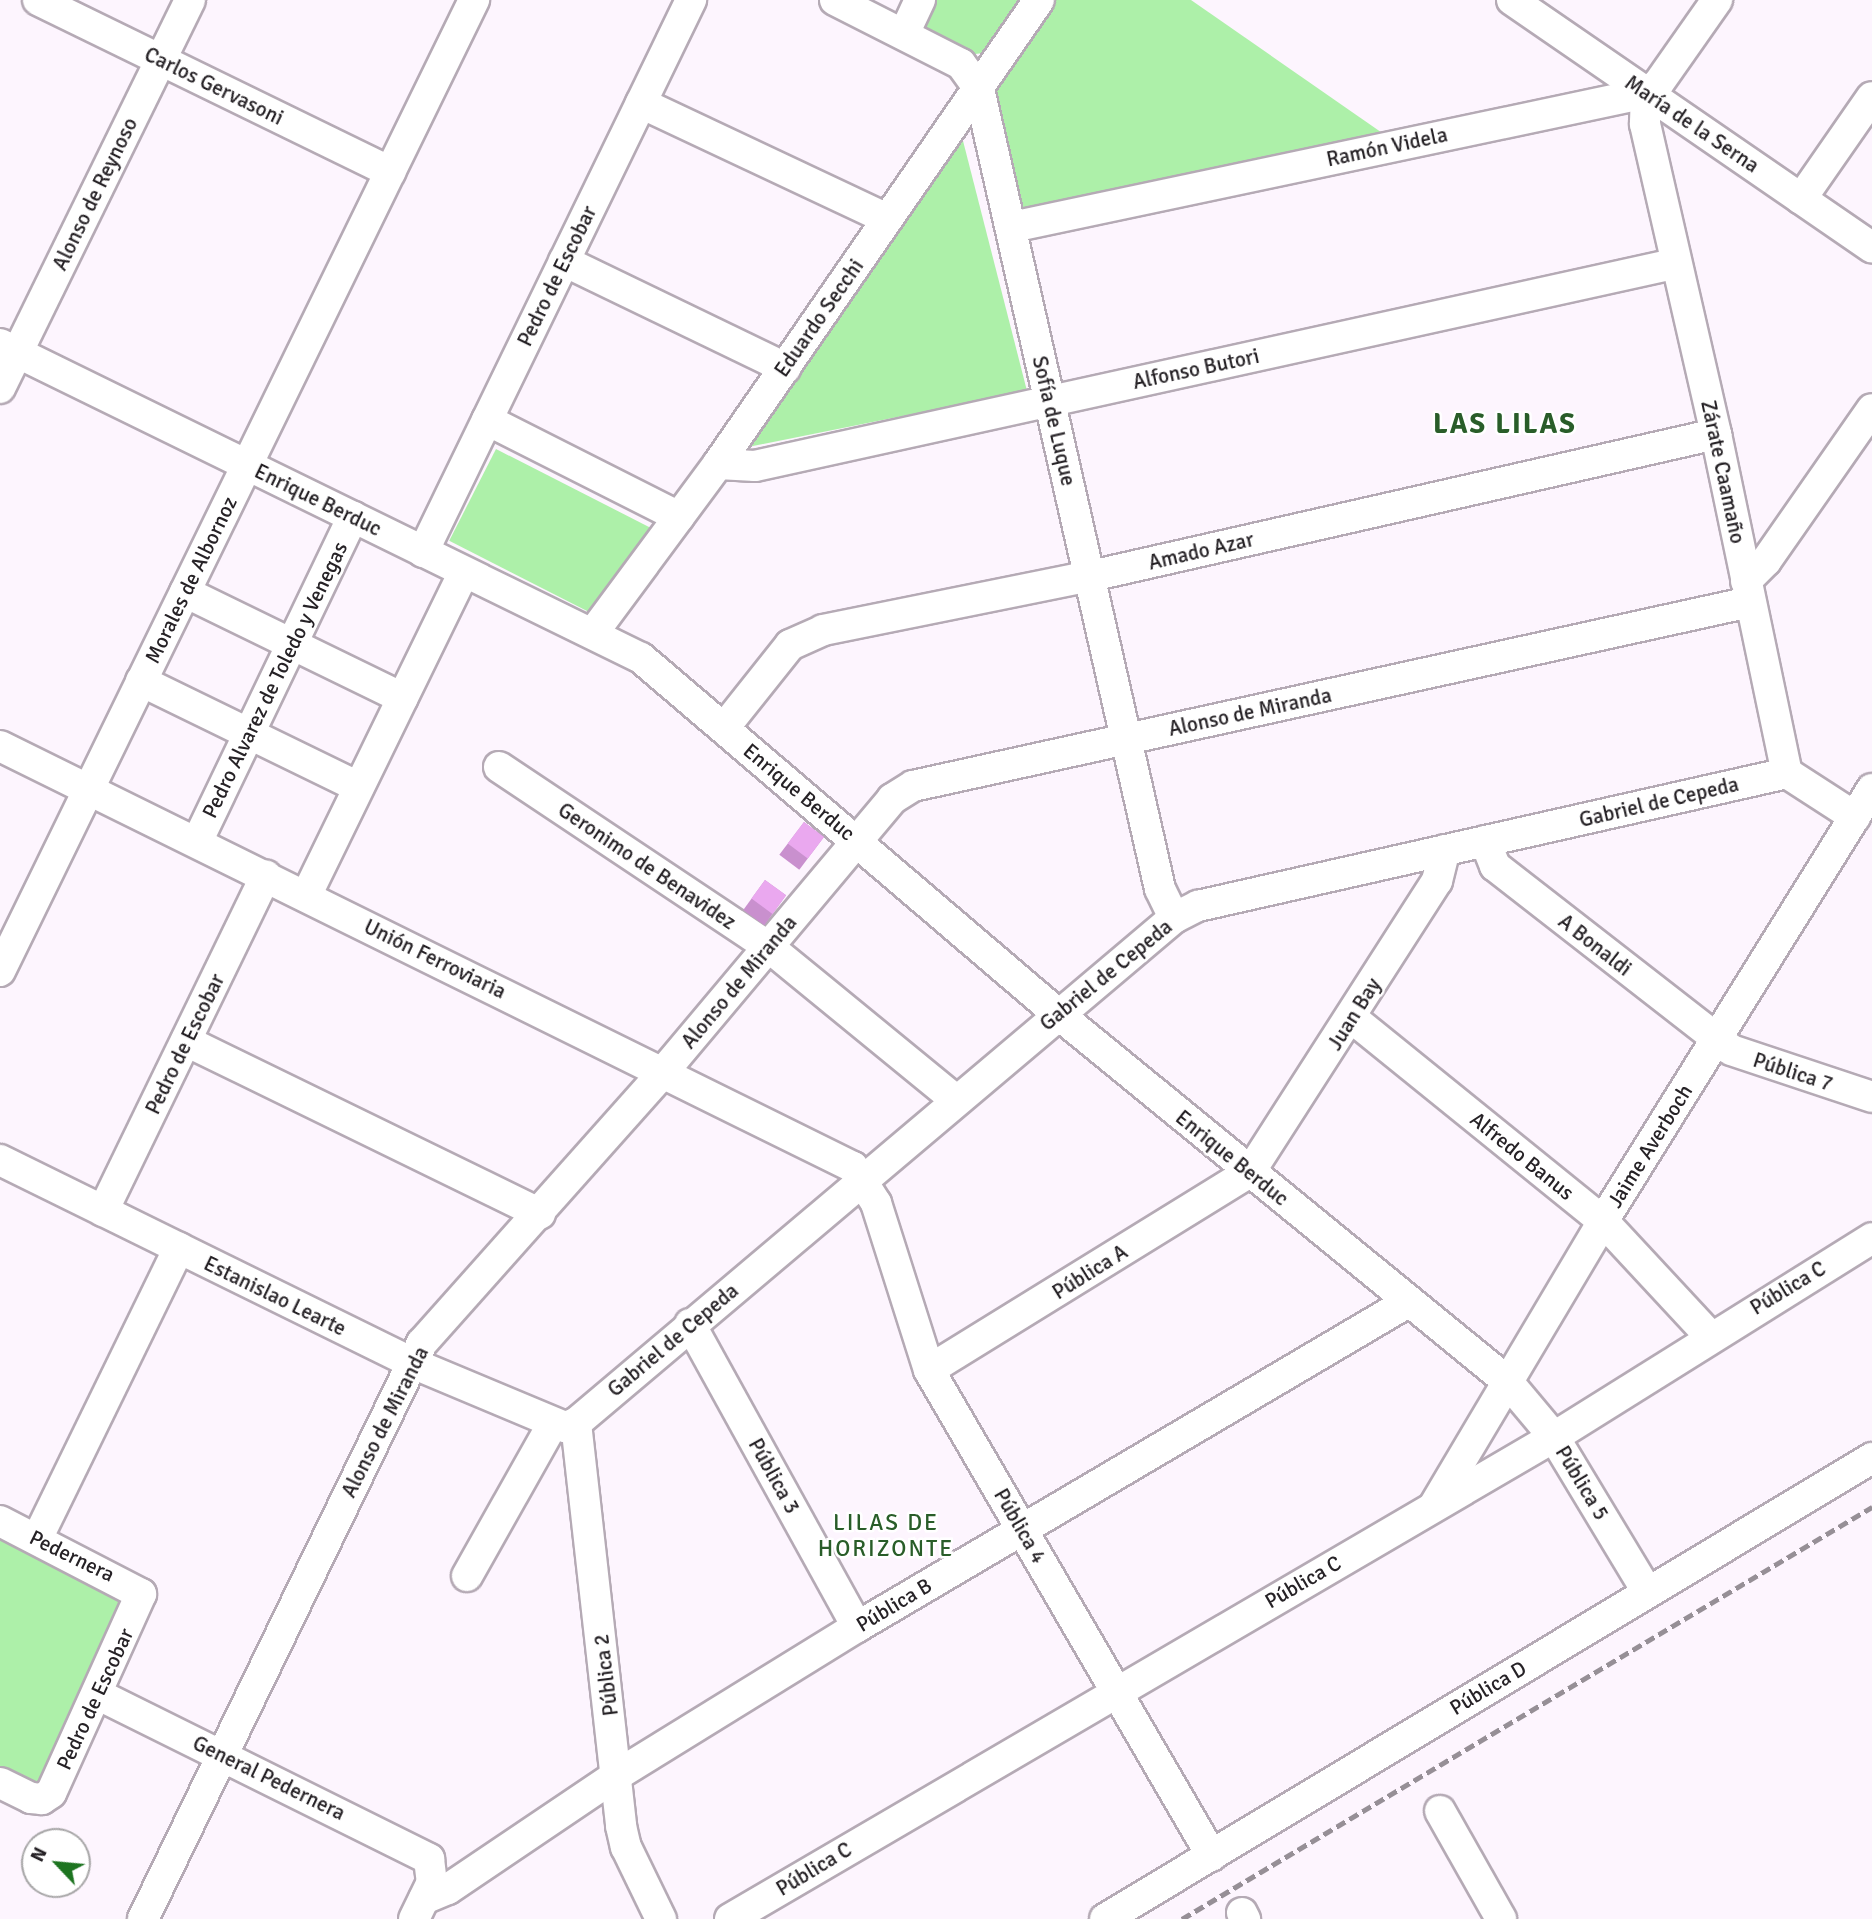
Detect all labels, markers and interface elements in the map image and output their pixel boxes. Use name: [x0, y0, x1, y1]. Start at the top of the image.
street label: Carlos Gervasoni: [140, 41, 288, 131]
street label: María de la Serna: [1620, 70, 1764, 178]
street label: Alonso de Reynoso: [47, 114, 143, 274]
street label: Ramón Videla: [1324, 122, 1450, 172]
street label: Pedro de Escobar: [512, 202, 602, 350]
street label: Eduardo Secchi: [769, 254, 869, 382]
street label: Alfonso Butori: [1130, 343, 1262, 395]
street label: Sofía de Luque: [1027, 354, 1081, 488]
street label: Zárate Caamaño: [1695, 398, 1751, 546]
district label: LAS LILAS: [1434, 407, 1576, 441]
street label: Enrique Berduc: [250, 458, 386, 542]
street label: Morales de Albornoz: [140, 492, 242, 668]
street label: Amado Azar: [1146, 527, 1256, 575]
street label: Pedro Alvarez de Toledo y Venegas: [197, 538, 353, 822]
street label: Alonso de Miranda: [1166, 682, 1334, 742]
street label: Enrique Berduc: [738, 738, 860, 846]
street label: Gabriel de Cepeda: [1577, 771, 1741, 833]
street label: Geronimo de Benavidez: [553, 797, 741, 935]
street label: A Bonaldi: [1553, 909, 1637, 981]
street label: Alonso de Miranda: [676, 910, 802, 1054]
street label: Unión Ferroviaria: [360, 914, 510, 1004]
street label: Gabriel de Cepeda: [1035, 914, 1177, 1036]
street label: Pedro de Escobar: [140, 970, 230, 1118]
street label: Juan Bay: [1322, 973, 1386, 1055]
street label: Pública 7: [1750, 1047, 1836, 1097]
street label: Jaime Averboch: [1602, 1080, 1698, 1212]
street label: Enrique Berduc: [1170, 1105, 1294, 1211]
street label: Alfredo Banus: [1465, 1107, 1579, 1205]
street label: Pública A: [1048, 1239, 1132, 1305]
street label: Estanislao Learte: [200, 1251, 350, 1341]
street label: Pública C: [1746, 1256, 1830, 1320]
street label: Gabriel de Cepeda: [602, 1278, 744, 1402]
street label: Alonso de Miranda: [336, 1342, 434, 1502]
street label: Pública 3: [743, 1434, 805, 1518]
street label: Pública 5: [1550, 1441, 1614, 1525]
street label: Pública 4: [988, 1484, 1052, 1568]
district label: LILAS DE HORIZONTE: [819, 1509, 953, 1563]
street label: Pedernera: [25, 1525, 119, 1587]
street label: Pública C: [1260, 1550, 1346, 1614]
street label: Pública B: [852, 1573, 936, 1637]
street label: Pedro de Escobar: [51, 1624, 139, 1774]
street label: Pública 2: [588, 1633, 624, 1717]
street label: Pública D: [1445, 1655, 1531, 1721]
street label: General Pedernera: [189, 1730, 349, 1826]
north arrow: [21, 1828, 91, 1898]
street label: Pública C: [772, 1837, 856, 1901]
text: N: [25, 1843, 53, 1866]

